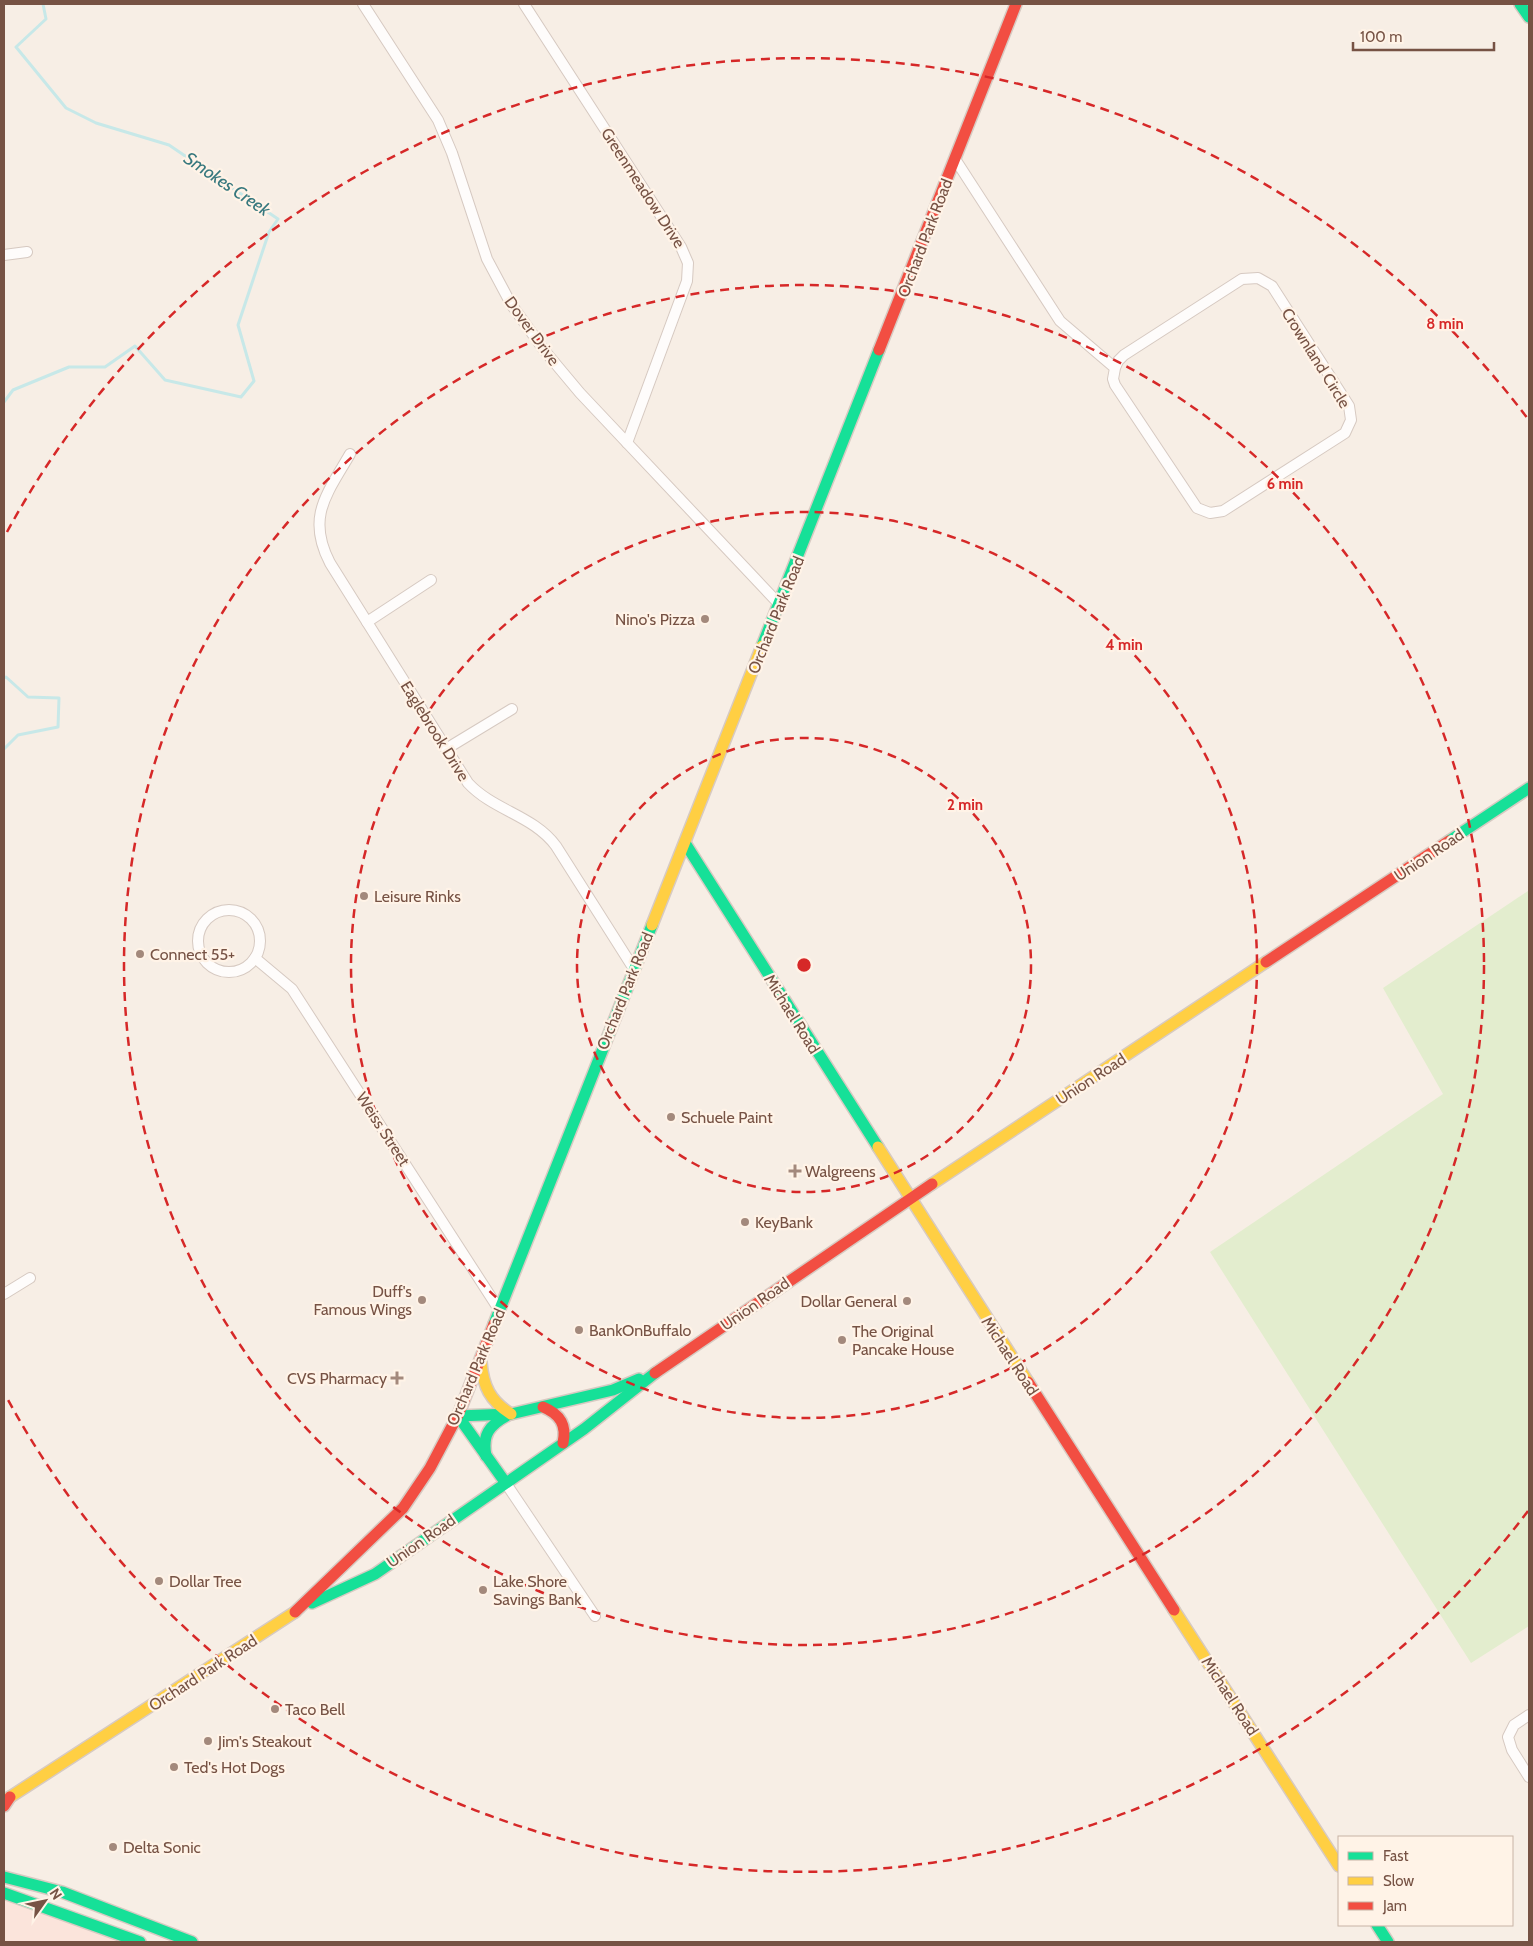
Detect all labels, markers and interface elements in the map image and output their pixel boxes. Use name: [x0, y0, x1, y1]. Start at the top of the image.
scale bar: [1353, 20, 1494, 52]
text: 100 m: [1360, 28, 1402, 46]
street label: Greenmeadow Drive: [597, 124, 689, 252]
water label: Smokes Creek: [180, 147, 275, 222]
street label: Orchard Park Road: [894, 176, 956, 300]
street label: Dover Drive: [501, 293, 563, 369]
street label: Crownland Circle: [1278, 304, 1354, 412]
text: 8 min: [1426, 315, 1464, 333]
text: 6 min: [1267, 475, 1303, 493]
street label: Orchard Park Road: [744, 553, 808, 677]
place label: Nino's Pizza: [615, 610, 695, 629]
marker: Nino's Pizza: [699, 613, 711, 625]
text: 4 min: [1105, 636, 1143, 654]
street label: Eaglebrook Drive: [397, 677, 473, 785]
text: 2 min: [947, 796, 983, 814]
street label: Union Road: [1391, 825, 1467, 885]
place label: Leisure Rinks: [374, 887, 461, 906]
marker: Leisure Rinks: [358, 890, 370, 902]
street label: Orchard Park Road: [593, 929, 657, 1053]
place label: Connect 55+: [150, 945, 235, 964]
marker: Connect 55+: [134, 948, 146, 960]
centre of rings: [795, 956, 813, 974]
street label: Michael Road: [760, 971, 824, 1057]
street label: Union Road: [1052, 1049, 1130, 1109]
street label: Weiss Street: [352, 1089, 414, 1170]
place label: Schuele Paint: [681, 1108, 773, 1127]
marker: Schuele Paint: [665, 1111, 677, 1123]
place label: Walgreens: [805, 1162, 876, 1181]
marker: Walgreens: [789, 1165, 801, 1177]
place label: KeyBank: [755, 1213, 814, 1232]
marker: KeyBank: [739, 1216, 751, 1228]
street label: Union Road: [717, 1273, 793, 1335]
place label: Duff's Famous Wings: [313, 1282, 412, 1319]
place label: Dollar General: [800, 1292, 897, 1311]
marker: Duff's Famous Wings: [416, 1294, 428, 1306]
marker: Dollar General: [901, 1295, 913, 1307]
street label: Orchard Park Road: [443, 1306, 509, 1428]
street label: Michael Road: [977, 1313, 1043, 1399]
place label: BankOnBuffalo: [589, 1321, 692, 1340]
place label: The Original Pancake House: [852, 1322, 954, 1359]
marker: BankOnBuffalo: [573, 1324, 585, 1336]
marker: The Original Pancake House: [836, 1334, 848, 1346]
place label: CVS Pharmacy: [287, 1369, 387, 1388]
marker: CVS Pharmacy: [391, 1372, 403, 1384]
street label: Union Road: [383, 1510, 459, 1572]
place label: Dollar Tree: [169, 1572, 242, 1591]
place label: Lake Shore Savings Bank: [493, 1572, 582, 1609]
marker: Dollar Tree: [153, 1575, 165, 1587]
marker: Lake Shore Savings Bank: [477, 1584, 489, 1596]
street label: Orchard Park Road: [145, 1631, 261, 1715]
street label: Michael Road: [1197, 1653, 1263, 1739]
place label: Taco Bell: [285, 1700, 345, 1719]
marker: Taco Bell: [269, 1703, 281, 1715]
place label: Jim's Steakout: [217, 1732, 312, 1751]
marker: Jim's Steakout: [202, 1735, 214, 1747]
place label: Ted's Hot Dogs: [184, 1758, 285, 1777]
marker: Ted's Hot Dogs: [168, 1761, 180, 1773]
legend: [1338, 1836, 1513, 1926]
place label: Delta Sonic: [123, 1838, 201, 1857]
marker: Delta Sonic: [107, 1841, 119, 1853]
text: Fast: [1383, 1847, 1408, 1865]
text: Slow: [1383, 1872, 1414, 1890]
north arrow: [20, 1876, 70, 1926]
text: N: [46, 1885, 66, 1903]
text: Jam: [1382, 1897, 1407, 1915]

